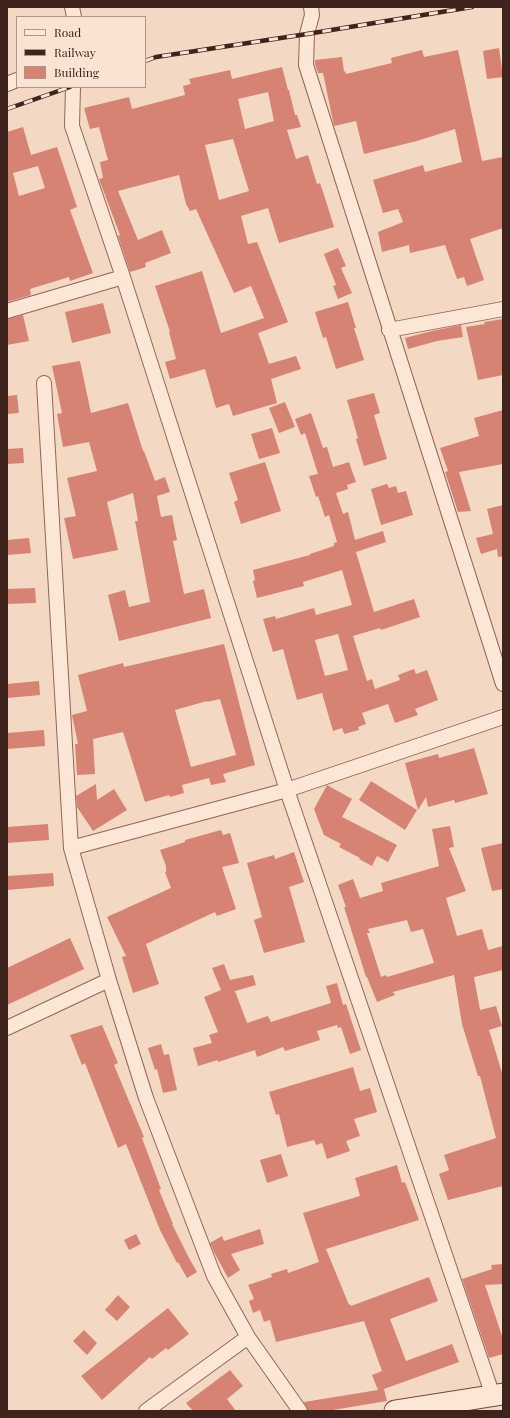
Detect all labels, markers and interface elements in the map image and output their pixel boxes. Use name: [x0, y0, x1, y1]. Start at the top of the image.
legend: [16, 16, 146, 88]
text: Road: [54, 24, 81, 40]
text: Railway: [54, 44, 96, 60]
text: Building: [54, 64, 99, 80]

